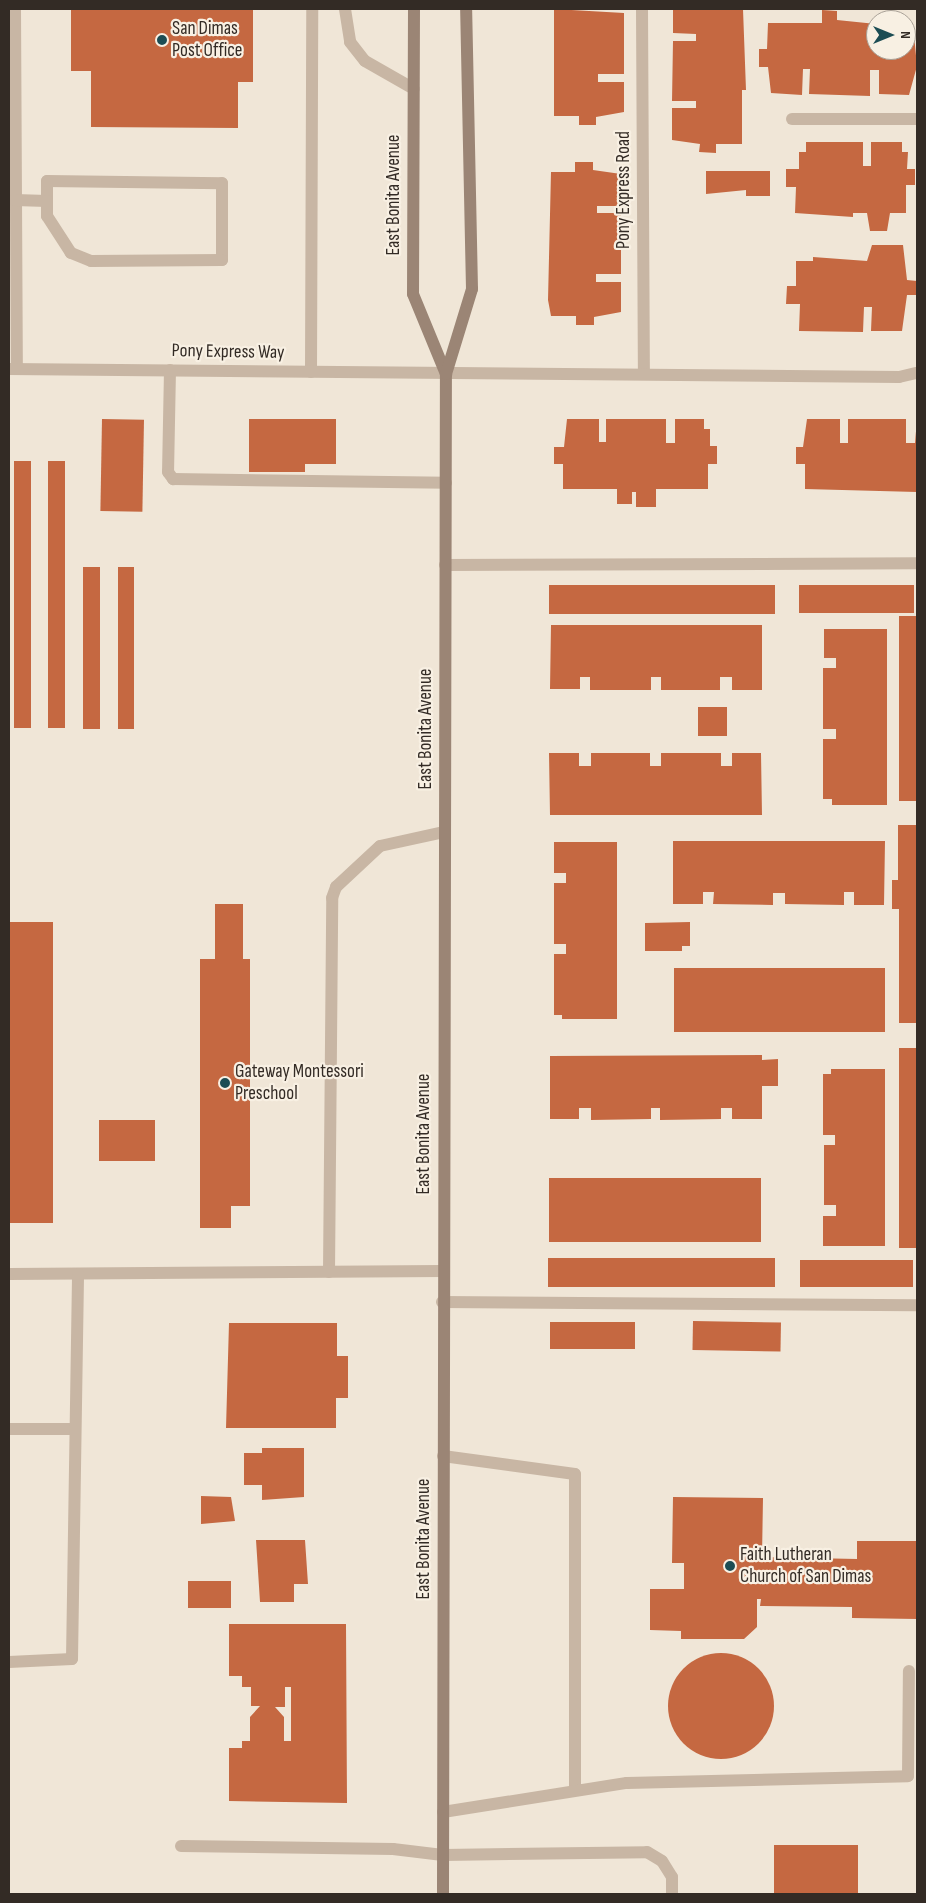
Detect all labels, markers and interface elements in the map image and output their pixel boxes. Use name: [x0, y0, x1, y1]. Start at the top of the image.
north arrow: [866, 10, 916, 60]
place label: San Dimas Post Office: [172, 18, 242, 62]
text: N: [897, 31, 914, 39]
marker: San Dimas Post Office: [156, 34, 168, 46]
street label: Pony Express Road: [613, 131, 635, 249]
street label: East Bonita Avenue: [383, 135, 405, 255]
street label: Pony Express Way: [171, 340, 285, 364]
street label: East Bonita Avenue: [415, 669, 437, 789]
place label: Gateway Montessori Preschool: [235, 1061, 364, 1105]
street label: East Bonita Avenue: [413, 1074, 435, 1194]
marker: Gateway Montessori Preschool: [219, 1077, 231, 1089]
street label: East Bonita Avenue: [413, 1479, 435, 1599]
place label: Faith Lutheran Church of San Dimas: [740, 1544, 871, 1588]
marker: Faith Lutheran Church of San Dimas: [724, 1560, 736, 1572]

